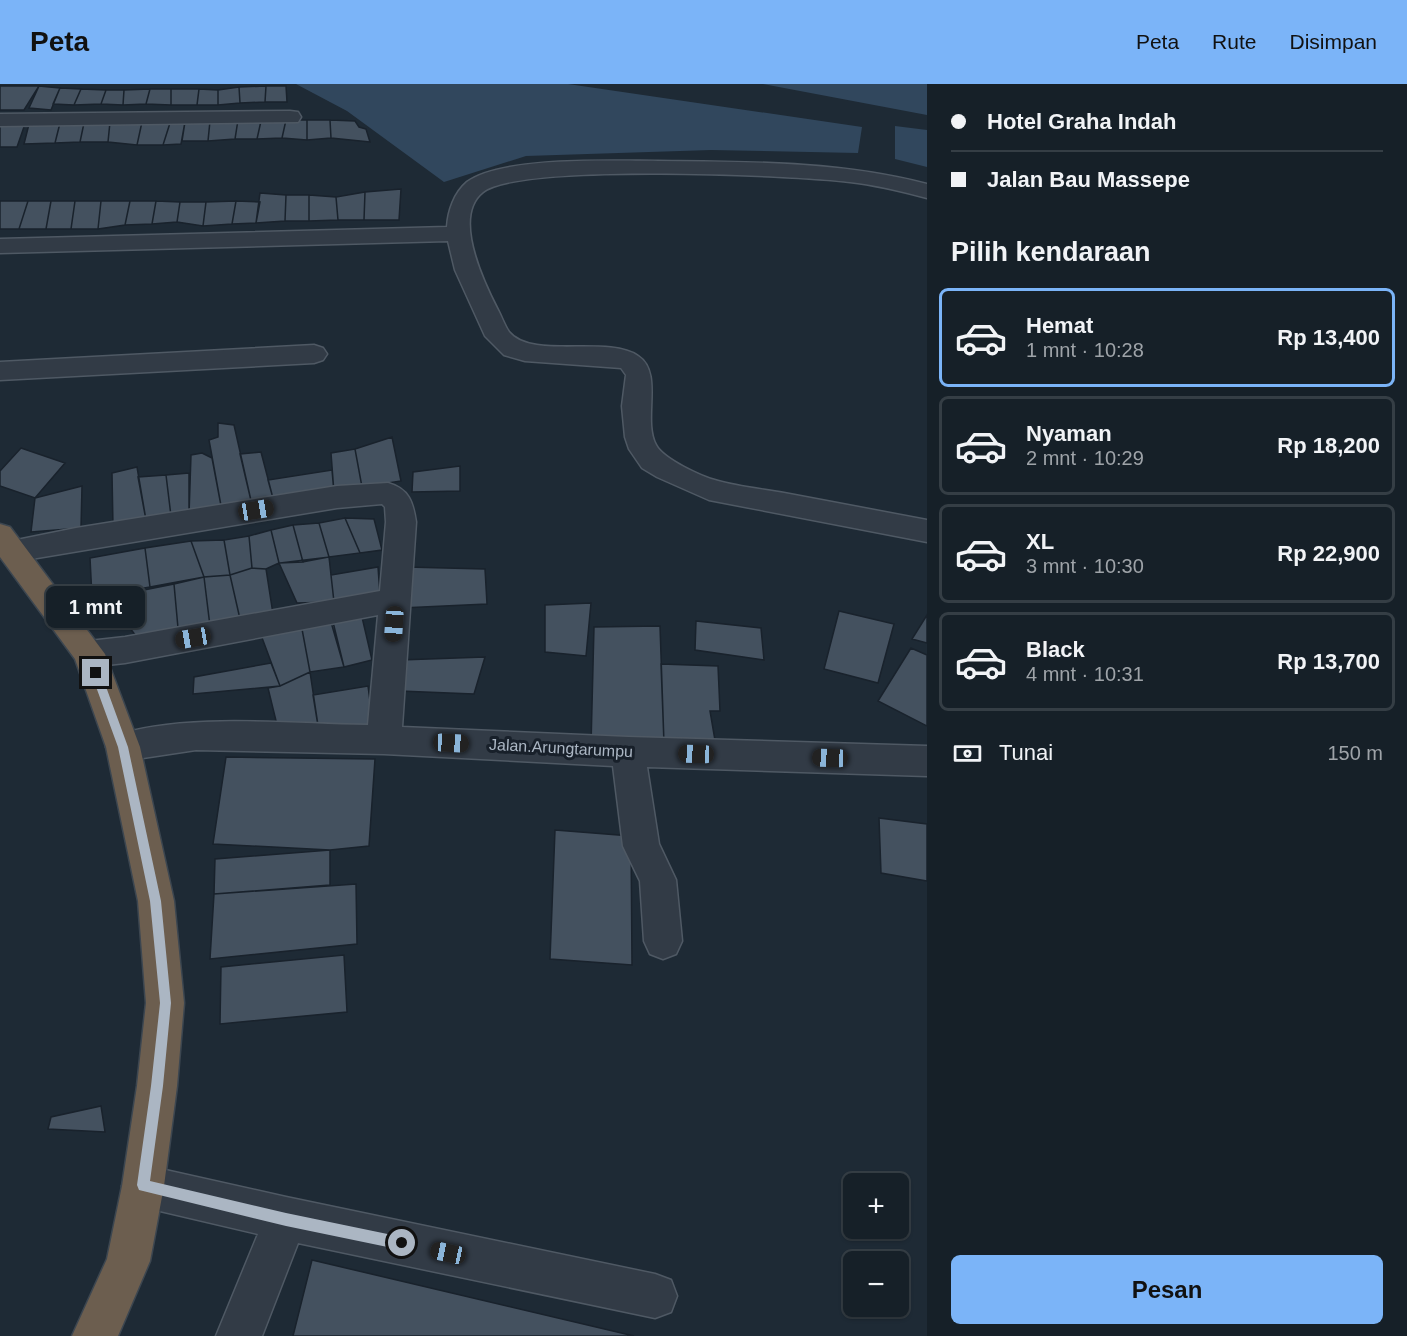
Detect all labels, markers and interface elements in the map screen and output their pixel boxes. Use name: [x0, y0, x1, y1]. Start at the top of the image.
text: Peta: [30, 26, 89, 57]
text: Peta: [1136, 30, 1179, 53]
text: Rute: [1212, 30, 1256, 53]
text: Disimpan: [1289, 30, 1377, 53]
text: Hotel Graha Indah: [987, 109, 1176, 134]
text: Jalan Bau Massepe: [987, 167, 1190, 192]
text: Pilih kendaraan: [951, 237, 1151, 267]
icon: car: [954, 311, 1008, 365]
text: Hemat: [1026, 313, 1093, 338]
text: Rp 13,400: [1277, 325, 1380, 350]
text: 1 mnt · 10:28: [1026, 339, 1144, 361]
icon: car: [954, 419, 1008, 473]
text: Nyaman: [1026, 421, 1112, 446]
text: Rp 18,200: [1277, 433, 1380, 458]
text: 2 mnt · 10:29: [1026, 447, 1144, 469]
car: [237, 498, 275, 522]
icon: car: [954, 527, 1008, 581]
text: XL: [1026, 529, 1054, 554]
text: Rp 22,900: [1277, 541, 1380, 566]
text: 3 mnt · 10:30: [1026, 555, 1144, 577]
callout: 1 mnt: [46, 586, 146, 628]
text: 1 mnt: [69, 596, 122, 618]
car: [384, 605, 404, 643]
car: [174, 626, 212, 650]
icon: car: [954, 635, 1008, 689]
text: Black: [1026, 637, 1085, 662]
text: Rp 13,700: [1277, 649, 1380, 674]
route end: [82, 659, 109, 686]
text: 4 mnt · 10:31: [1026, 663, 1144, 685]
car: [433, 733, 469, 753]
street label: Jalan.Arungtarumpu: [489, 736, 633, 760]
icon: cash: [951, 737, 984, 770]
text: Tunai: [999, 740, 1053, 765]
text: 150 m: [1327, 742, 1383, 764]
car: [678, 744, 714, 764]
car: [812, 748, 848, 768]
map controls: [843, 1173, 909, 1317]
button: +: [843, 1173, 909, 1239]
route start: [388, 1229, 415, 1256]
car: [429, 1240, 467, 1266]
button: −: [843, 1251, 909, 1317]
button: Pesan: [951, 1255, 1383, 1324]

